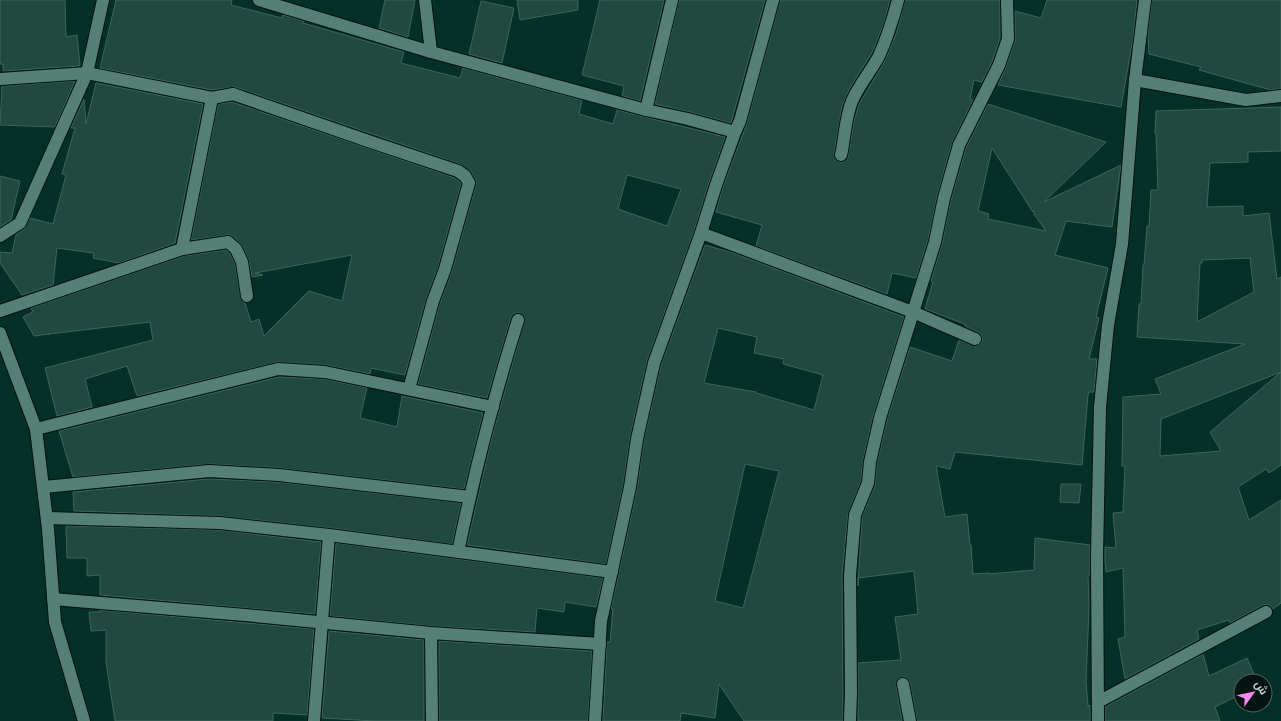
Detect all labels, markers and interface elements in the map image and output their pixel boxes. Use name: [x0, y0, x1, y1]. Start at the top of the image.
north arrow: [1233, 673, 1273, 713]
text: ش: [1251, 678, 1270, 698]

